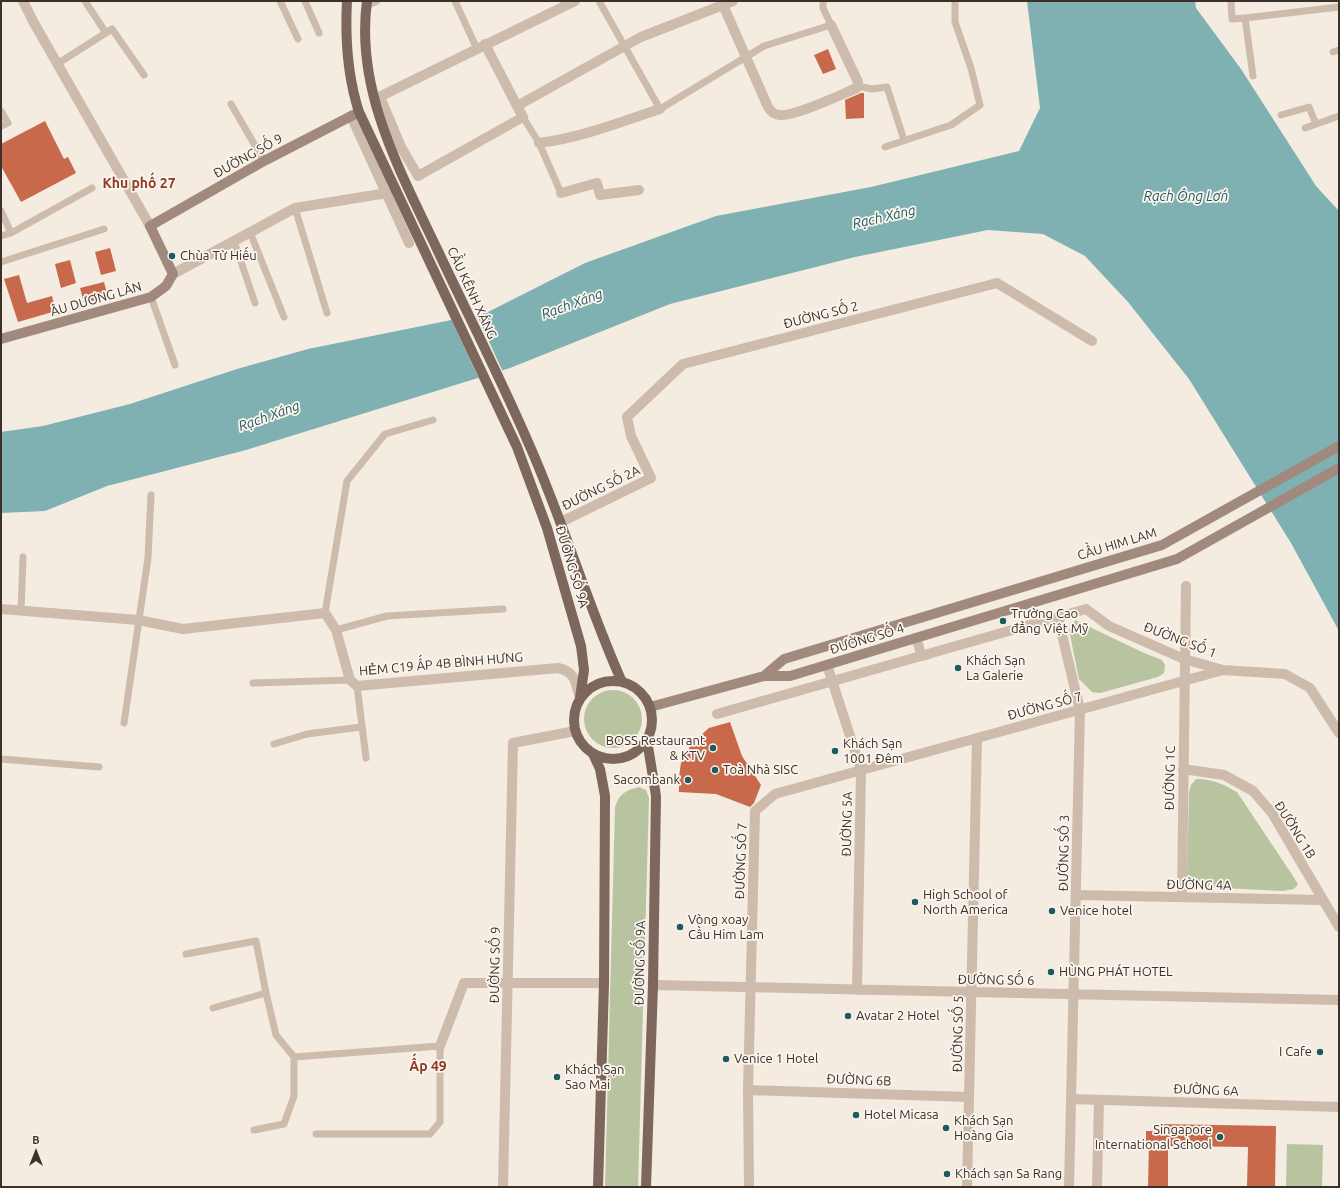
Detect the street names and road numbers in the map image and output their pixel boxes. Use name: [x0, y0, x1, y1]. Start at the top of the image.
street label: ĐƯỜNG SỐ 9: [211, 131, 285, 181]
street label: CẦU KÊNH XÁNG: [444, 244, 500, 342]
street label: ÂU DƯƠNG LÂN: [49, 279, 143, 319]
street label: ĐƯỜNG SỐ 2: [782, 298, 860, 332]
street label: ĐƯỜNG SỐ 2A: [559, 462, 643, 514]
street label: ĐƯỜNG SỐ 9A: [552, 524, 592, 610]
street label: CẦU HIM LAM: [1076, 525, 1158, 563]
street label: ĐƯỜNG SỐ 1: [1141, 619, 1219, 661]
street label: ĐƯỜNG SỐ 4: [828, 620, 906, 658]
street label: HẺM C19 ẤP 4B BÌNH HƯNG: [358, 649, 524, 679]
street label: ĐƯỜNG SỐ 7: [1006, 689, 1084, 723]
street label: ĐƯỜNG 1C: [1162, 746, 1178, 810]
street label: ĐƯỜNG 5A: [839, 791, 855, 857]
street label: ĐƯỜNG 1B: [1271, 798, 1319, 862]
street label: ĐƯỜNG SỐ 3: [1056, 815, 1072, 891]
street label: ĐƯỜNG SỐ 7: [732, 822, 750, 900]
street label: ĐƯỜNG 4A: [1166, 877, 1232, 893]
street label: ĐƯỜNG SỐ 9A: [631, 920, 649, 1006]
street label: ĐƯỜNG SỐ 9: [487, 927, 503, 1003]
street label: ĐƯỜNG SỐ 6: [958, 972, 1034, 988]
street label: ĐƯỜNG SỐ 5: [950, 996, 966, 1072]
street label: ĐƯỜNG 6B: [826, 1071, 892, 1089]
street label: ĐƯỜNG 6A: [1173, 1081, 1239, 1099]

